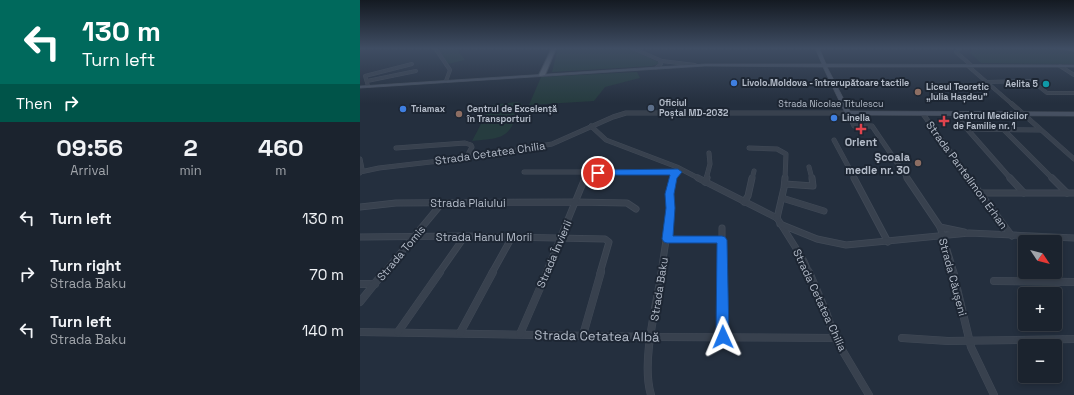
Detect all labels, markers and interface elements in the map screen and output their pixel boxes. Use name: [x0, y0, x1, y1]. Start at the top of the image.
text: 130 m: [82, 13, 161, 49]
icon: left: [16, 16, 68, 68]
text: Turn left: [82, 48, 155, 71]
place label: Livolo.Moldova - întrerupătoare tactile: [742, 77, 909, 89]
marker: Livolo.Moldova - întrerupătoare tactile: [729, 78, 739, 88]
place label: Aelita 5: [1005, 78, 1039, 90]
marker: Aelita 5: [1041, 79, 1051, 89]
place label: Liceul Teoretic „Iulia Hașdeu”: [926, 81, 989, 103]
marker: Liceul Teoretic „Iulia Hașdeu”: [913, 87, 923, 97]
icon: right: [60, 92, 82, 114]
text: Then: [16, 94, 52, 113]
place label: Oficiul Poștal MD-2032: [659, 97, 728, 119]
street label: Strada Nicolae Titulescu: [778, 98, 884, 110]
place label: Triamax: [411, 103, 446, 115]
place label: Centrul de Excelență în Transporturi: [466, 103, 557, 125]
marker: Oficiul Poștal MD-2032: [646, 103, 656, 113]
marker: Triamax: [398, 104, 408, 114]
marker: Centrul de Excelență în Transporturi: [454, 109, 464, 119]
place label: Centrul Medicilor de Familie nr. 1: [953, 110, 1028, 132]
place label: Linella: [842, 112, 870, 124]
marker: Linella: [829, 113, 839, 123]
marker: Centrul Medicilor de Familie nr. 1: [938, 115, 950, 127]
street label: Strada Pantelimon Erhan: [923, 118, 1011, 232]
marker: Orient: [856, 124, 866, 134]
text: 09:56: [56, 132, 123, 163]
text: 2: [183, 132, 198, 163]
text: 460: [258, 132, 304, 163]
place label: Orient: [845, 135, 877, 149]
street label: Strada Cetatea Chilia: [434, 138, 547, 168]
place label: Şcoala medie nr. 30: [845, 150, 911, 177]
pin: [581, 156, 615, 190]
marker: Şcoala medie nr. 30: [913, 158, 923, 168]
text: Arrival: [70, 162, 109, 179]
text: min: [179, 162, 202, 179]
text: m: [275, 162, 286, 179]
icon: arrive: [587, 162, 609, 184]
street label: Strada Plaiului: [430, 196, 506, 210]
icon: left: [16, 207, 38, 229]
text: Turn left: [50, 209, 112, 228]
text: 130 m: [302, 209, 344, 228]
street label: Strada Învierii: [533, 218, 575, 290]
street label: Strada Tomis: [374, 222, 428, 284]
street label: Strada Hanul Morii: [436, 230, 533, 244]
north arrow: [1018, 235, 1062, 279]
map controls: [1018, 235, 1062, 383]
street label: Strada Căușeni: [936, 237, 970, 318]
street label: Strada Cetatea Chilia: [790, 247, 850, 354]
text: Turn right: [50, 256, 121, 275]
street label: Strada Baku: [647, 256, 671, 322]
icon: right: [16, 263, 38, 285]
text: 70 m: [309, 265, 344, 284]
text: Strada Baku: [50, 275, 126, 292]
button: +: [1018, 287, 1062, 331]
text: Turn left: [50, 312, 112, 331]
position arrow: [702, 316, 744, 358]
icon: left: [16, 319, 38, 341]
text: 140 m: [302, 321, 344, 340]
street label: Strada Cetatea Albă: [534, 326, 660, 346]
text: Strada Baku: [50, 331, 126, 348]
button: −: [1018, 339, 1062, 383]

